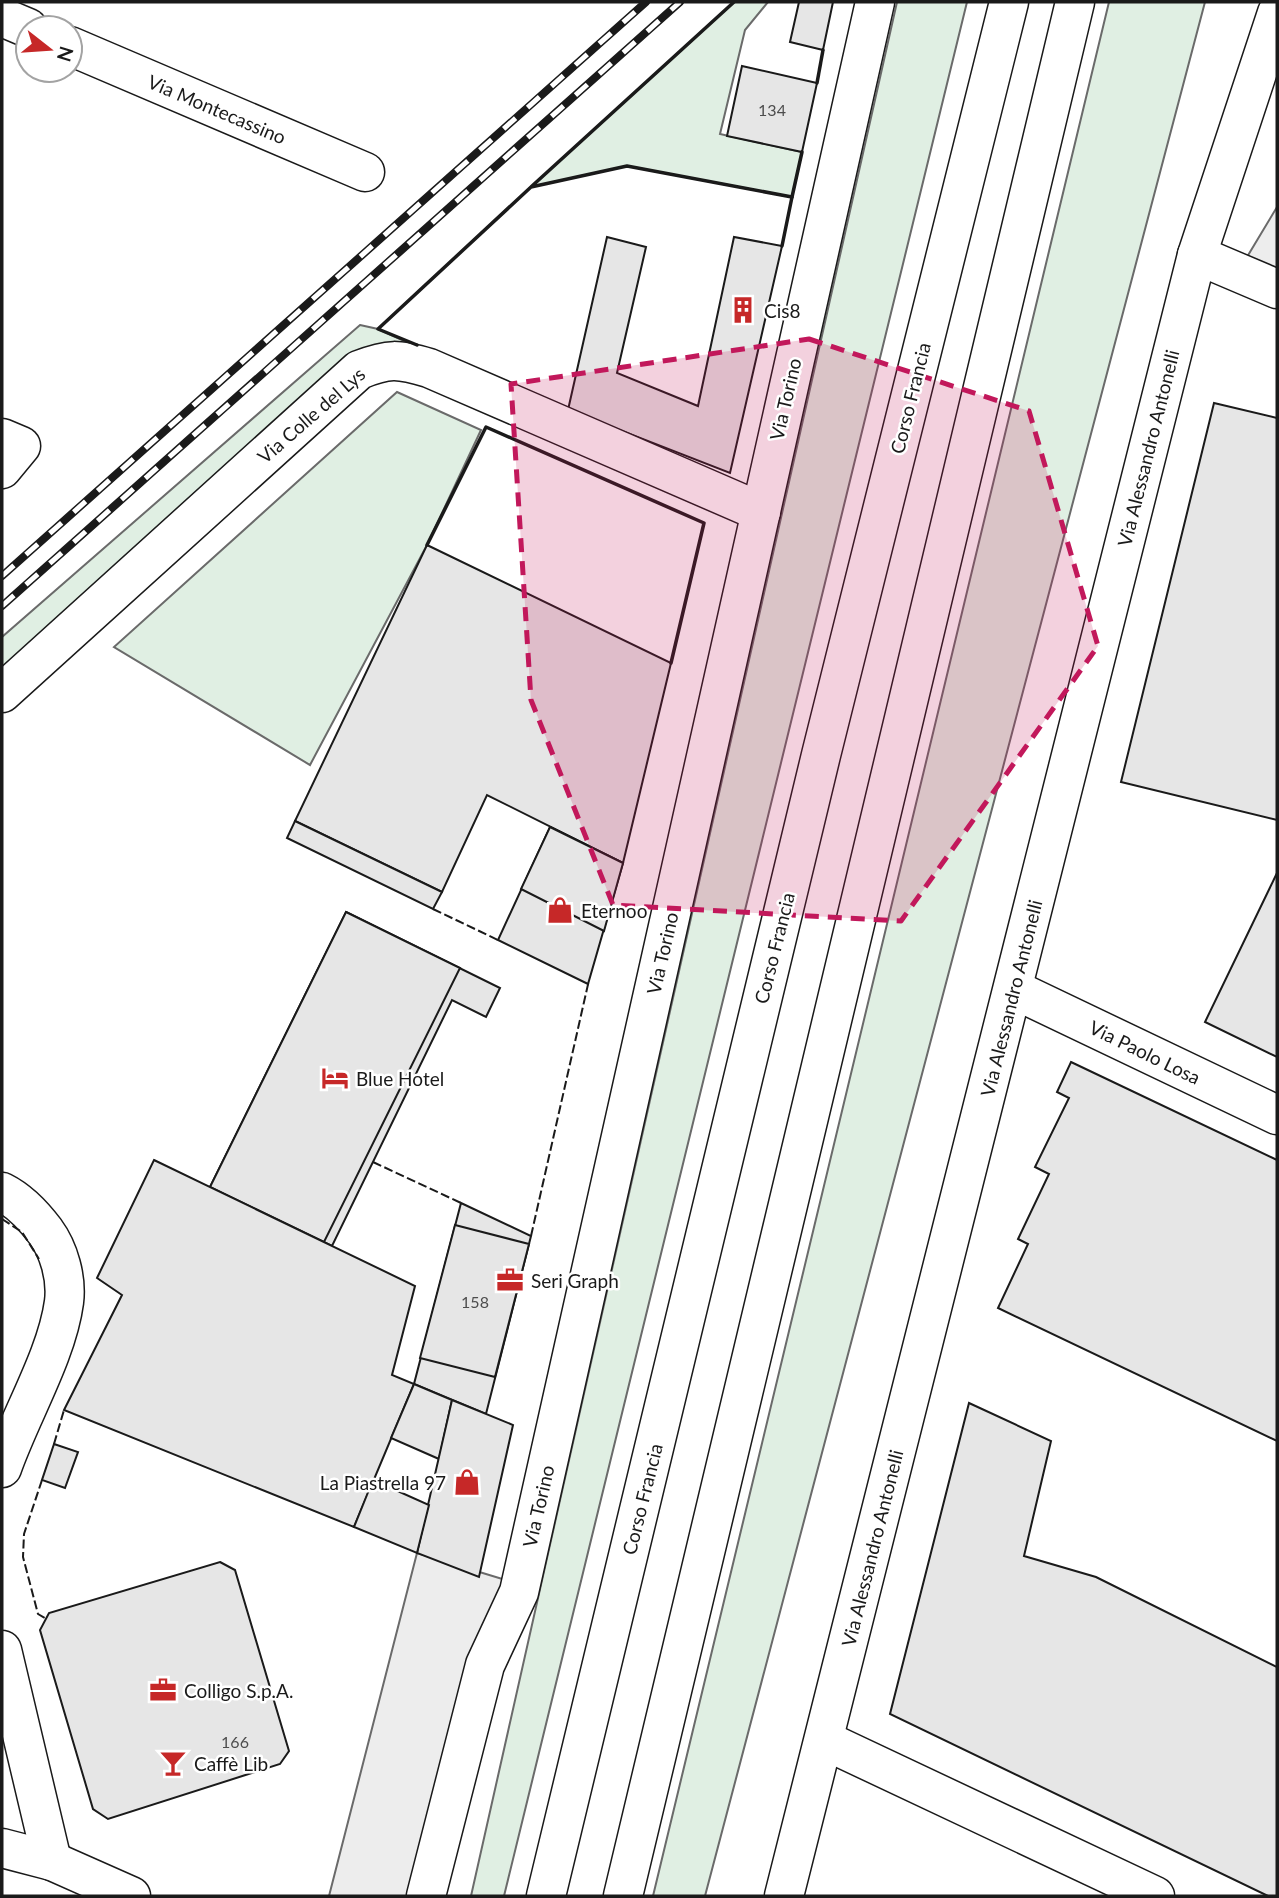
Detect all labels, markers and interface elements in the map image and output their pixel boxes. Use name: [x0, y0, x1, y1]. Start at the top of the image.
north arrow: [14, 14, 84, 84]
text: N: [53, 44, 79, 64]
street label: Via Montecassino: [144, 69, 290, 149]
house number: 134: [758, 100, 786, 119]
building icon: Cis8: [728, 295, 758, 325]
place label: Cis8: [764, 299, 801, 322]
street label: Corso Francia: [885, 340, 935, 456]
street label: Via Alessandro Antonelli: [1112, 347, 1184, 549]
street label: Via Torino: [764, 356, 806, 442]
street label: Via Colle del Lys: [253, 362, 369, 468]
street label: Corso Francia: [749, 890, 799, 1006]
shop icon: Eternoo: [545, 895, 575, 925]
street label: Via Alessandro Antonelli: [975, 897, 1047, 1099]
place label: Eternoo: [581, 899, 647, 922]
street label: Via Torino: [641, 910, 683, 996]
street label: Via Paolo Losa: [1086, 1015, 1204, 1089]
hotel icon: Blue Hotel: [320, 1063, 350, 1093]
place label: Blue Hotel: [356, 1067, 444, 1090]
office icon: Seri Graph: [495, 1265, 525, 1295]
place label: Seri Graph: [531, 1269, 619, 1292]
house number: 158: [461, 1292, 489, 1311]
street label: Corso Francia: [617, 1441, 667, 1557]
street label: Via Alessandro Antonelli: [836, 1447, 908, 1649]
street label: Via Torino: [517, 1463, 559, 1549]
shop icon: La Piastrella 97: [452, 1467, 482, 1497]
place label: La Piastrella 97: [320, 1471, 446, 1494]
office icon: Colligo S.p.A.: [148, 1675, 178, 1705]
place label: Colligo S.p.A.: [184, 1679, 293, 1702]
house number: 166: [221, 1732, 249, 1751]
bar icon: Caffè Lib: [158, 1748, 188, 1778]
place label: Caffè Lib: [194, 1752, 268, 1775]

